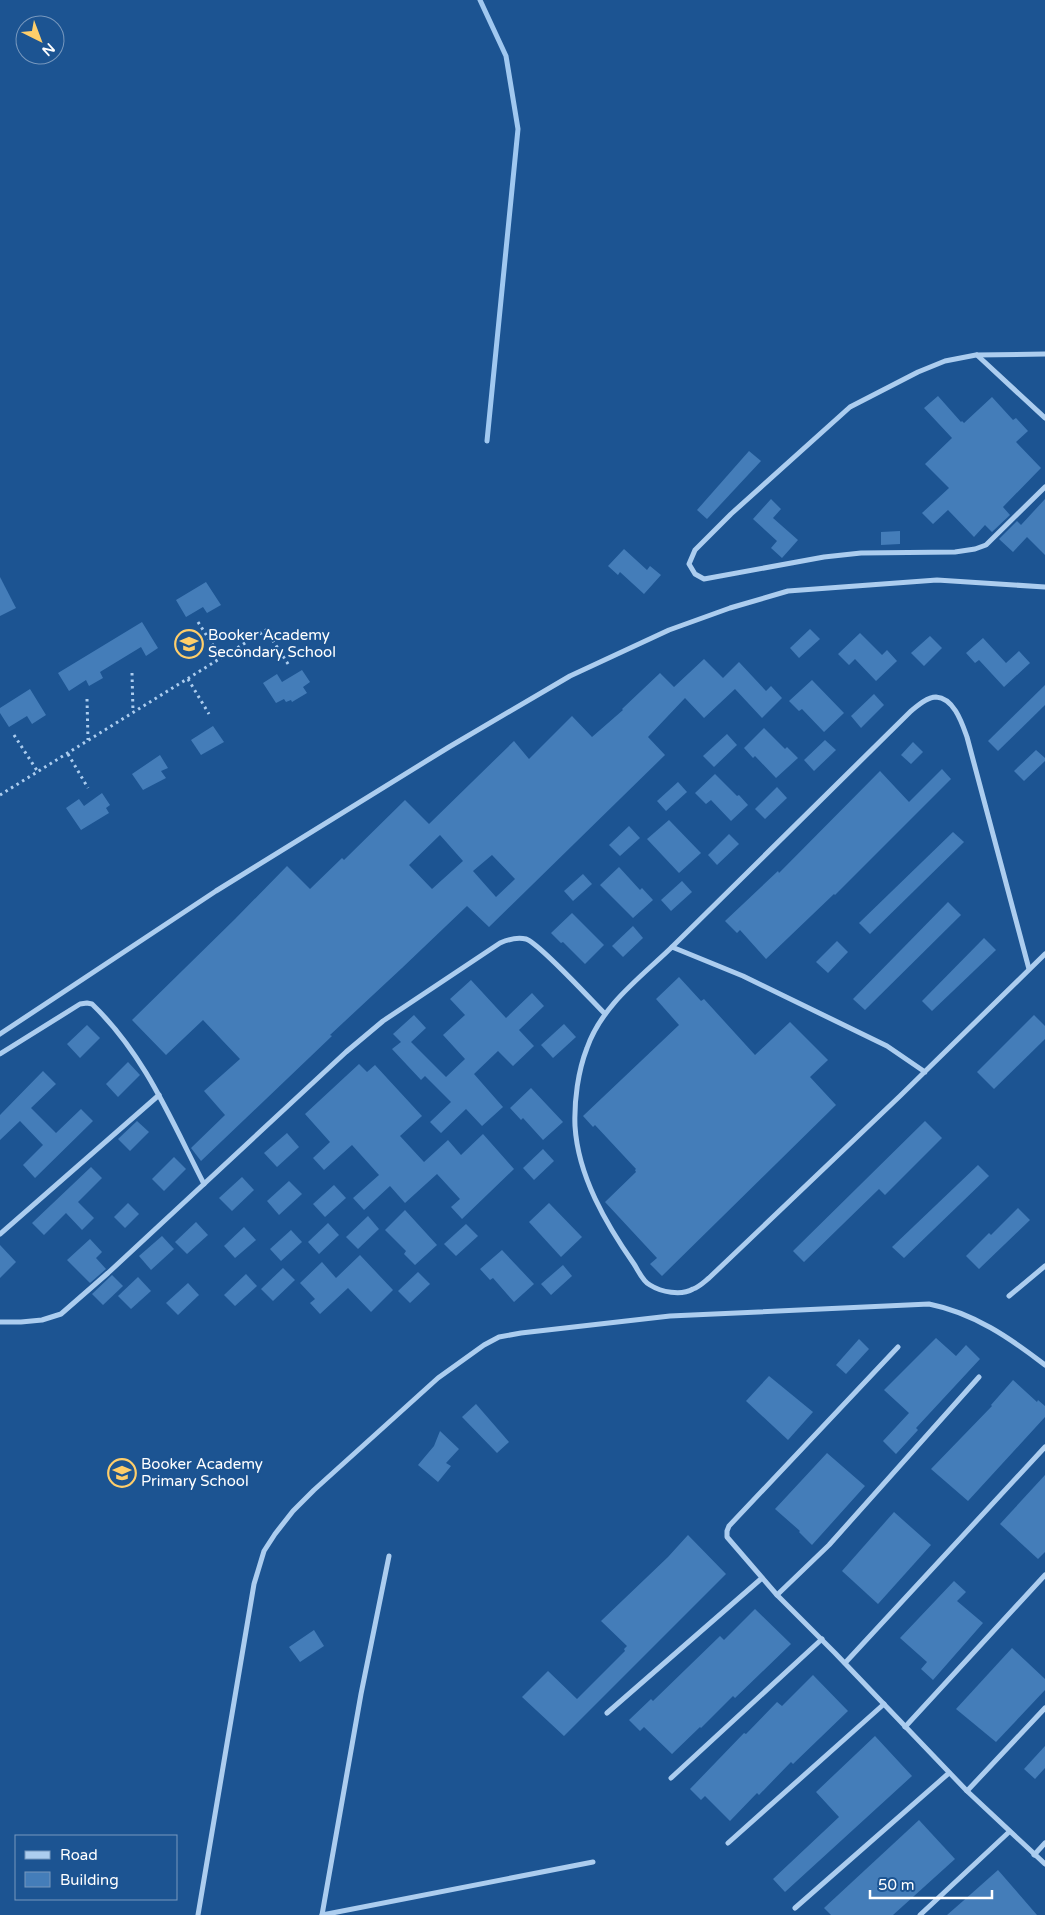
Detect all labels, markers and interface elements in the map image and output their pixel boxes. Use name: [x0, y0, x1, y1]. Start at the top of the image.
north arrow: [15, 15, 65, 65]
text: N: [38, 39, 58, 59]
place label: Booker Academy Secondary School: [208, 626, 336, 661]
school or university icon: Booker Academy Secondary School: [174, 629, 204, 659]
place label: Booker Academy Primary School: [141, 1455, 263, 1490]
school or university icon: Booker Academy Primary School: [107, 1458, 137, 1488]
legend: [15, 1835, 178, 1900]
text: Road: [60, 1846, 98, 1864]
scale bar: [870, 1868, 992, 1900]
text: Building: [60, 1871, 119, 1889]
text: 50 m: [878, 1876, 915, 1894]

